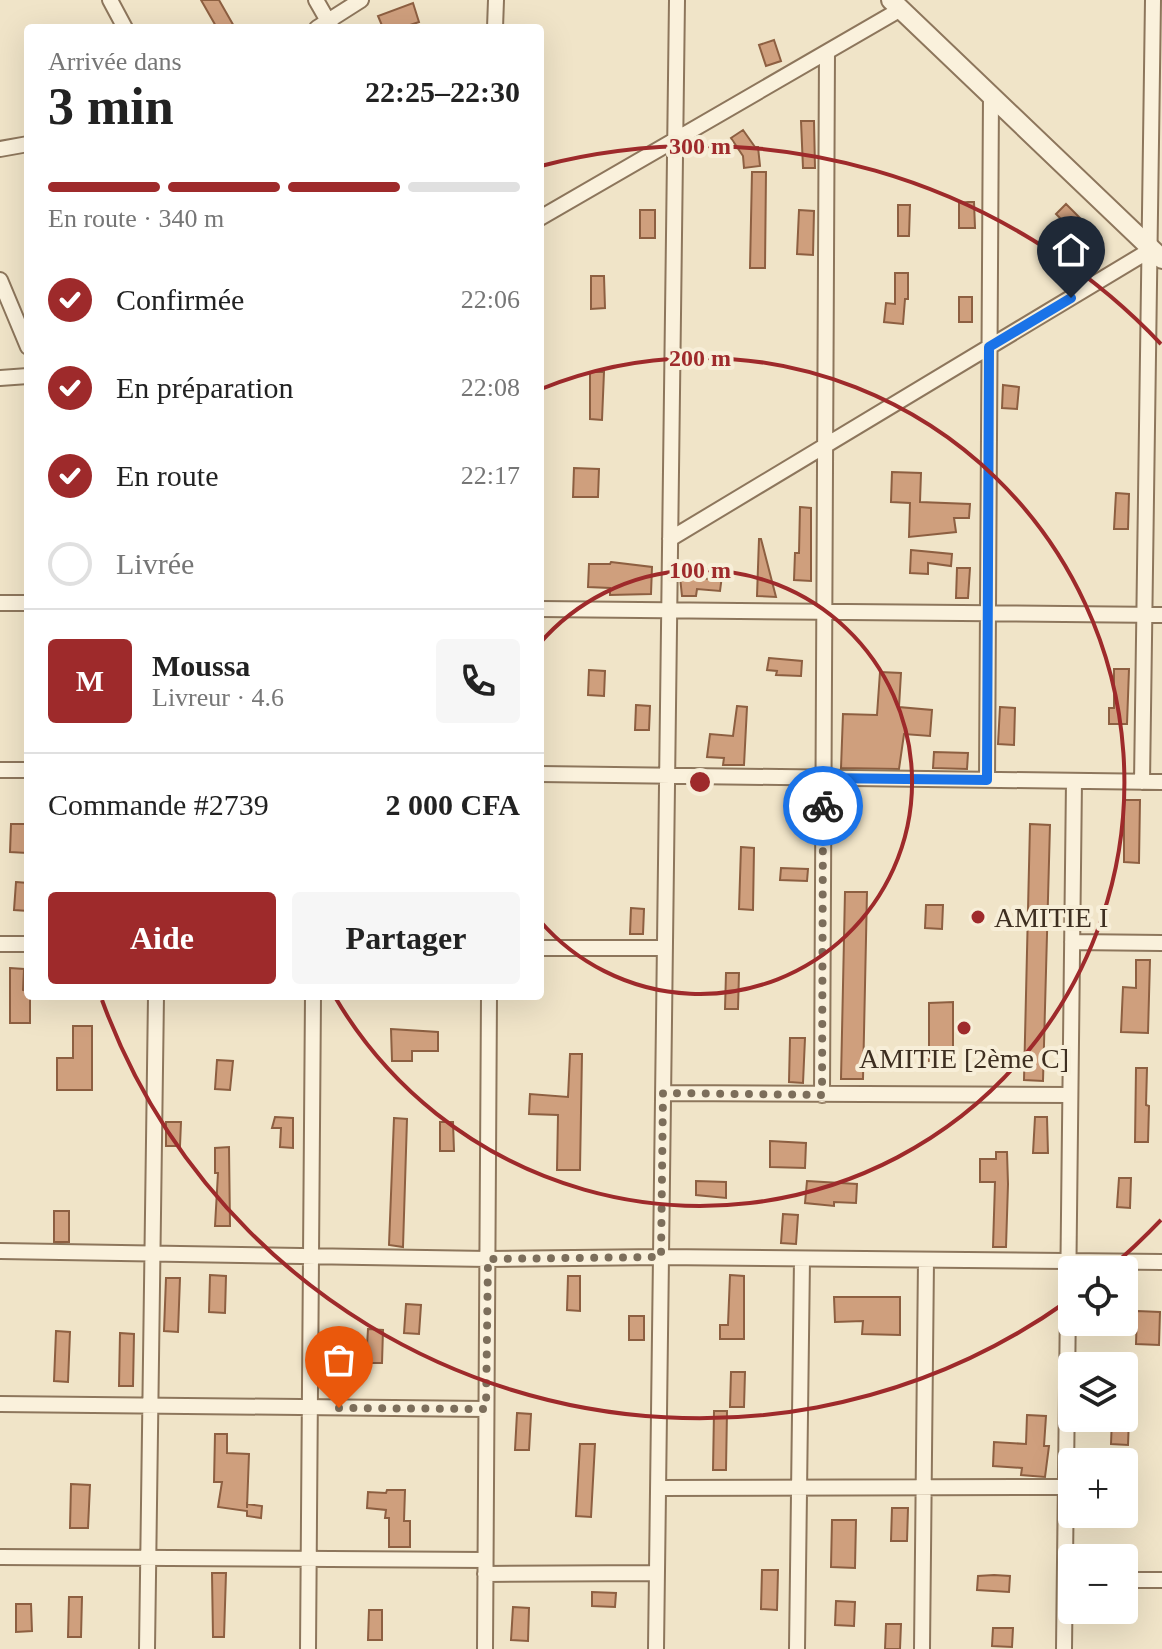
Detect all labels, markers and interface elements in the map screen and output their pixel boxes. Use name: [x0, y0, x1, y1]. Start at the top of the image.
text: Arrivée dans: [48, 47, 182, 76]
text: 22:25–22:30: [365, 75, 520, 108]
text: 3 min: [48, 78, 174, 135]
text: 300 m: [669, 133, 731, 159]
text: En route · 340 m: [48, 204, 224, 233]
pin: [1037, 216, 1105, 298]
icon: home: [1049, 228, 1093, 272]
icon: check: [48, 278, 92, 322]
text: Confirmée: [116, 283, 244, 316]
text: 22:06: [461, 285, 520, 314]
text: 200 m: [669, 345, 731, 371]
icon: check: [48, 366, 92, 410]
text: En préparation: [116, 371, 293, 404]
text: 22:08: [461, 373, 520, 402]
icon: check: [48, 454, 92, 498]
text: En route: [116, 459, 218, 492]
text: 22:17: [461, 461, 520, 490]
text: Livrée: [116, 547, 194, 580]
text: 100 m: [669, 557, 731, 583]
button: phone: [436, 639, 520, 723]
text: Moussa: [152, 649, 250, 682]
text: M: [76, 664, 104, 697]
text: Livreur · 4.6: [152, 683, 284, 712]
courier: [783, 766, 863, 846]
centre of rings: [686, 768, 714, 796]
icon: bike: [801, 784, 845, 828]
text: Commande #2739: [48, 788, 269, 821]
text: 2 000 CFA: [386, 788, 520, 821]
button: Aide: [48, 892, 276, 984]
button: Partager: [292, 892, 520, 984]
place label: AMITIE I: [994, 902, 1108, 933]
marker: AMITIE I: [969, 908, 987, 926]
marker: AMITIE [2ème C]: [955, 1019, 973, 1037]
place label: AMITIE [2ème C]: [859, 1043, 1069, 1074]
map controls: [1058, 1256, 1138, 1624]
button: locate: [1058, 1256, 1138, 1336]
pin: [305, 1326, 373, 1408]
icon: bag: [317, 1338, 361, 1382]
button: layers: [1058, 1352, 1138, 1432]
button: +: [1058, 1448, 1138, 1528]
button: −: [1058, 1544, 1138, 1624]

